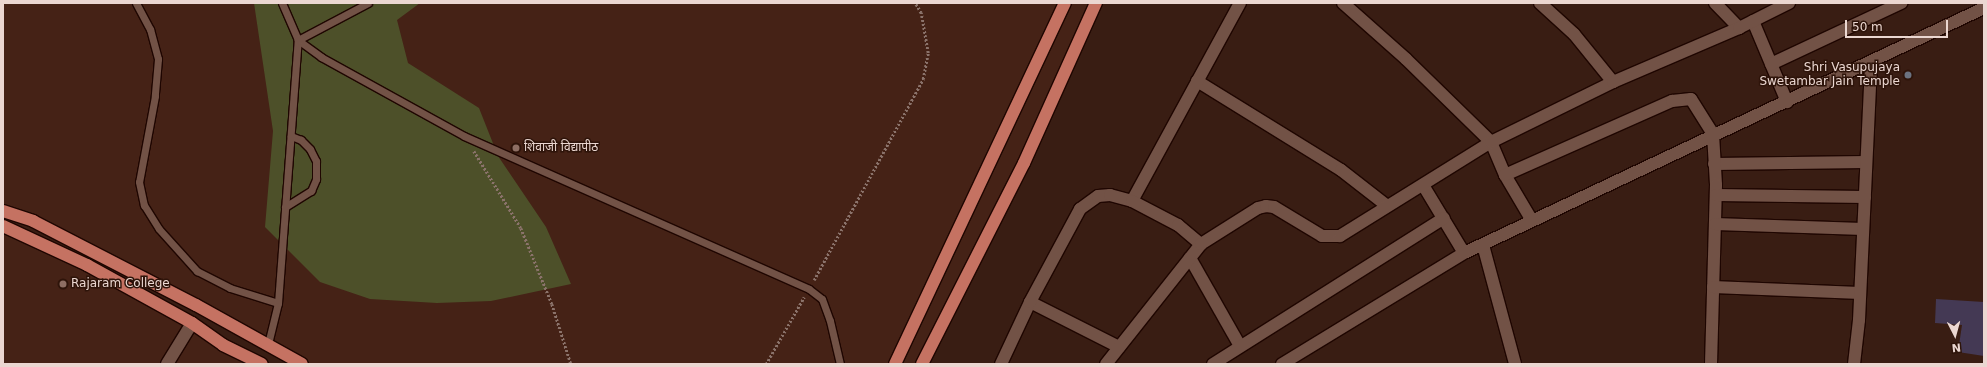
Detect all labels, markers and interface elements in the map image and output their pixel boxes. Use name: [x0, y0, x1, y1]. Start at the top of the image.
scale bar: [1847, 12, 1950, 38]
text: 50 m: [1852, 20, 1883, 34]
place label: Shri Vasupujaya Swetambar Jain Temple: [1759, 61, 1900, 89]
marker: Shri Vasupujaya Swetambar Jain Temple: [1903, 70, 1913, 80]
place label: शिवाजी विद्यापीठ: [524, 141, 598, 155]
marker: शिवाजी विद्यापीठ: [511, 143, 521, 153]
place label: Rajaram College: [71, 277, 170, 291]
marker: Rajaram College: [58, 279, 68, 289]
north arrow: [1935, 315, 1975, 355]
text: N: [1951, 340, 1962, 354]

